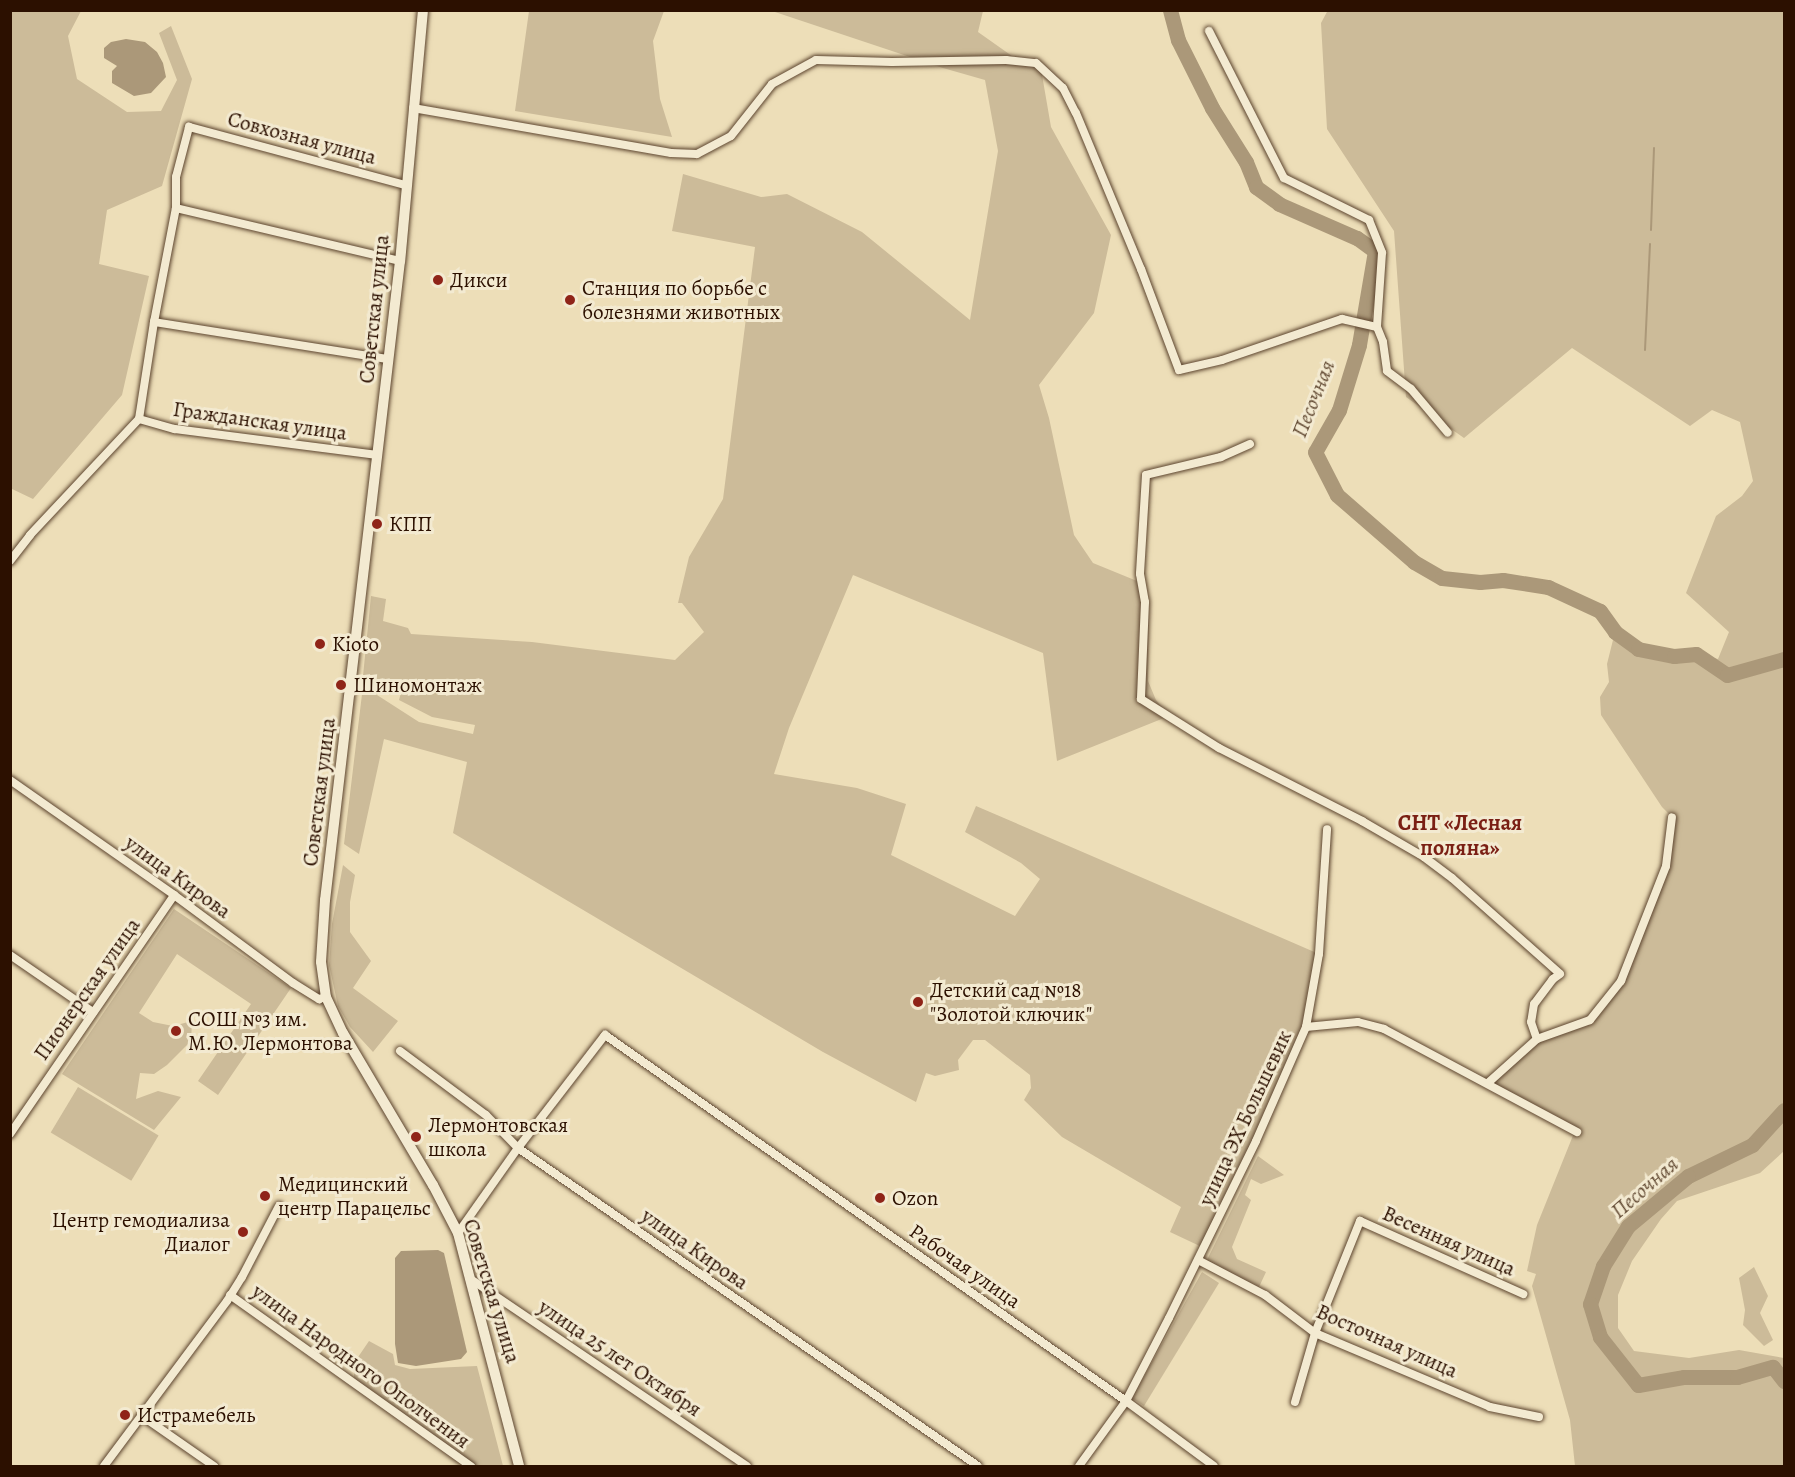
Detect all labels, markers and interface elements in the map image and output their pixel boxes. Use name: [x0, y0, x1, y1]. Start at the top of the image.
street label: Совхозная улица: [225, 106, 379, 170]
street label: Советская улица: [354, 233, 394, 385]
place label: Дикси: [450, 267, 508, 293]
marker: Дикси: [431, 273, 445, 287]
place label: Станция по борьбе с болезнями животных: [582, 275, 780, 325]
marker: Станция по борьбе с болезнями животных: [563, 293, 577, 307]
water label: Песочная: [1287, 357, 1341, 441]
street label: Гражданская улица: [171, 396, 349, 446]
place label: КПП: [389, 511, 432, 537]
marker: КПП: [370, 517, 384, 531]
place label: Kioto: [332, 631, 379, 657]
marker: Kioto: [313, 637, 327, 651]
place label: Шиномонтаж: [353, 672, 482, 698]
marker: Шиномонтаж: [334, 678, 348, 692]
street label: Советская улица: [297, 716, 341, 868]
district label: СНТ «Лесная поляна»: [1398, 810, 1522, 861]
street label: улица Кирова: [120, 830, 236, 924]
street label: Пионерская улица: [29, 913, 145, 1065]
place label: Детский сад №18 "Золотой ключик": [930, 977, 1092, 1027]
marker: Детский сад №18 "Золотой ключик": [911, 995, 925, 1009]
place label: СОШ №3 им. М.Ю. Лермонтова: [188, 1006, 353, 1056]
marker: СОШ №3 им. М.Ю. Лермонтова: [169, 1024, 183, 1038]
street label: улица ЭХ Большевик: [1193, 1026, 1297, 1210]
place label: Лермонтовская школа: [428, 1112, 568, 1162]
marker: Лермонтовская школа: [409, 1130, 423, 1144]
water label: Песочная: [1606, 1151, 1684, 1225]
place label: Медицинский центр Парацельс: [278, 1171, 431, 1221]
place label: Ozon: [892, 1185, 938, 1211]
marker: Медицинский центр Парацельс: [256, 1187, 274, 1205]
marker: Ozon: [873, 1191, 887, 1205]
street label: Весенняя улица: [1379, 1200, 1519, 1282]
street label: улица Кирова: [637, 1203, 753, 1295]
place label: Центр гемодиализа Диалог: [52, 1207, 230, 1257]
street label: Советская улица: [458, 1216, 526, 1366]
street label: Рабочая улица: [904, 1218, 1026, 1314]
marker: Центр гемодиализа Диалог: [234, 1223, 252, 1241]
street label: улица Народного Ополчения: [247, 1278, 475, 1454]
street label: улица 25 лет Октября: [534, 1294, 706, 1422]
street label: Восточная улица: [1313, 1299, 1461, 1383]
place label: Истрамебель: [137, 1402, 255, 1428]
marker: Истрамебель: [118, 1408, 132, 1422]

